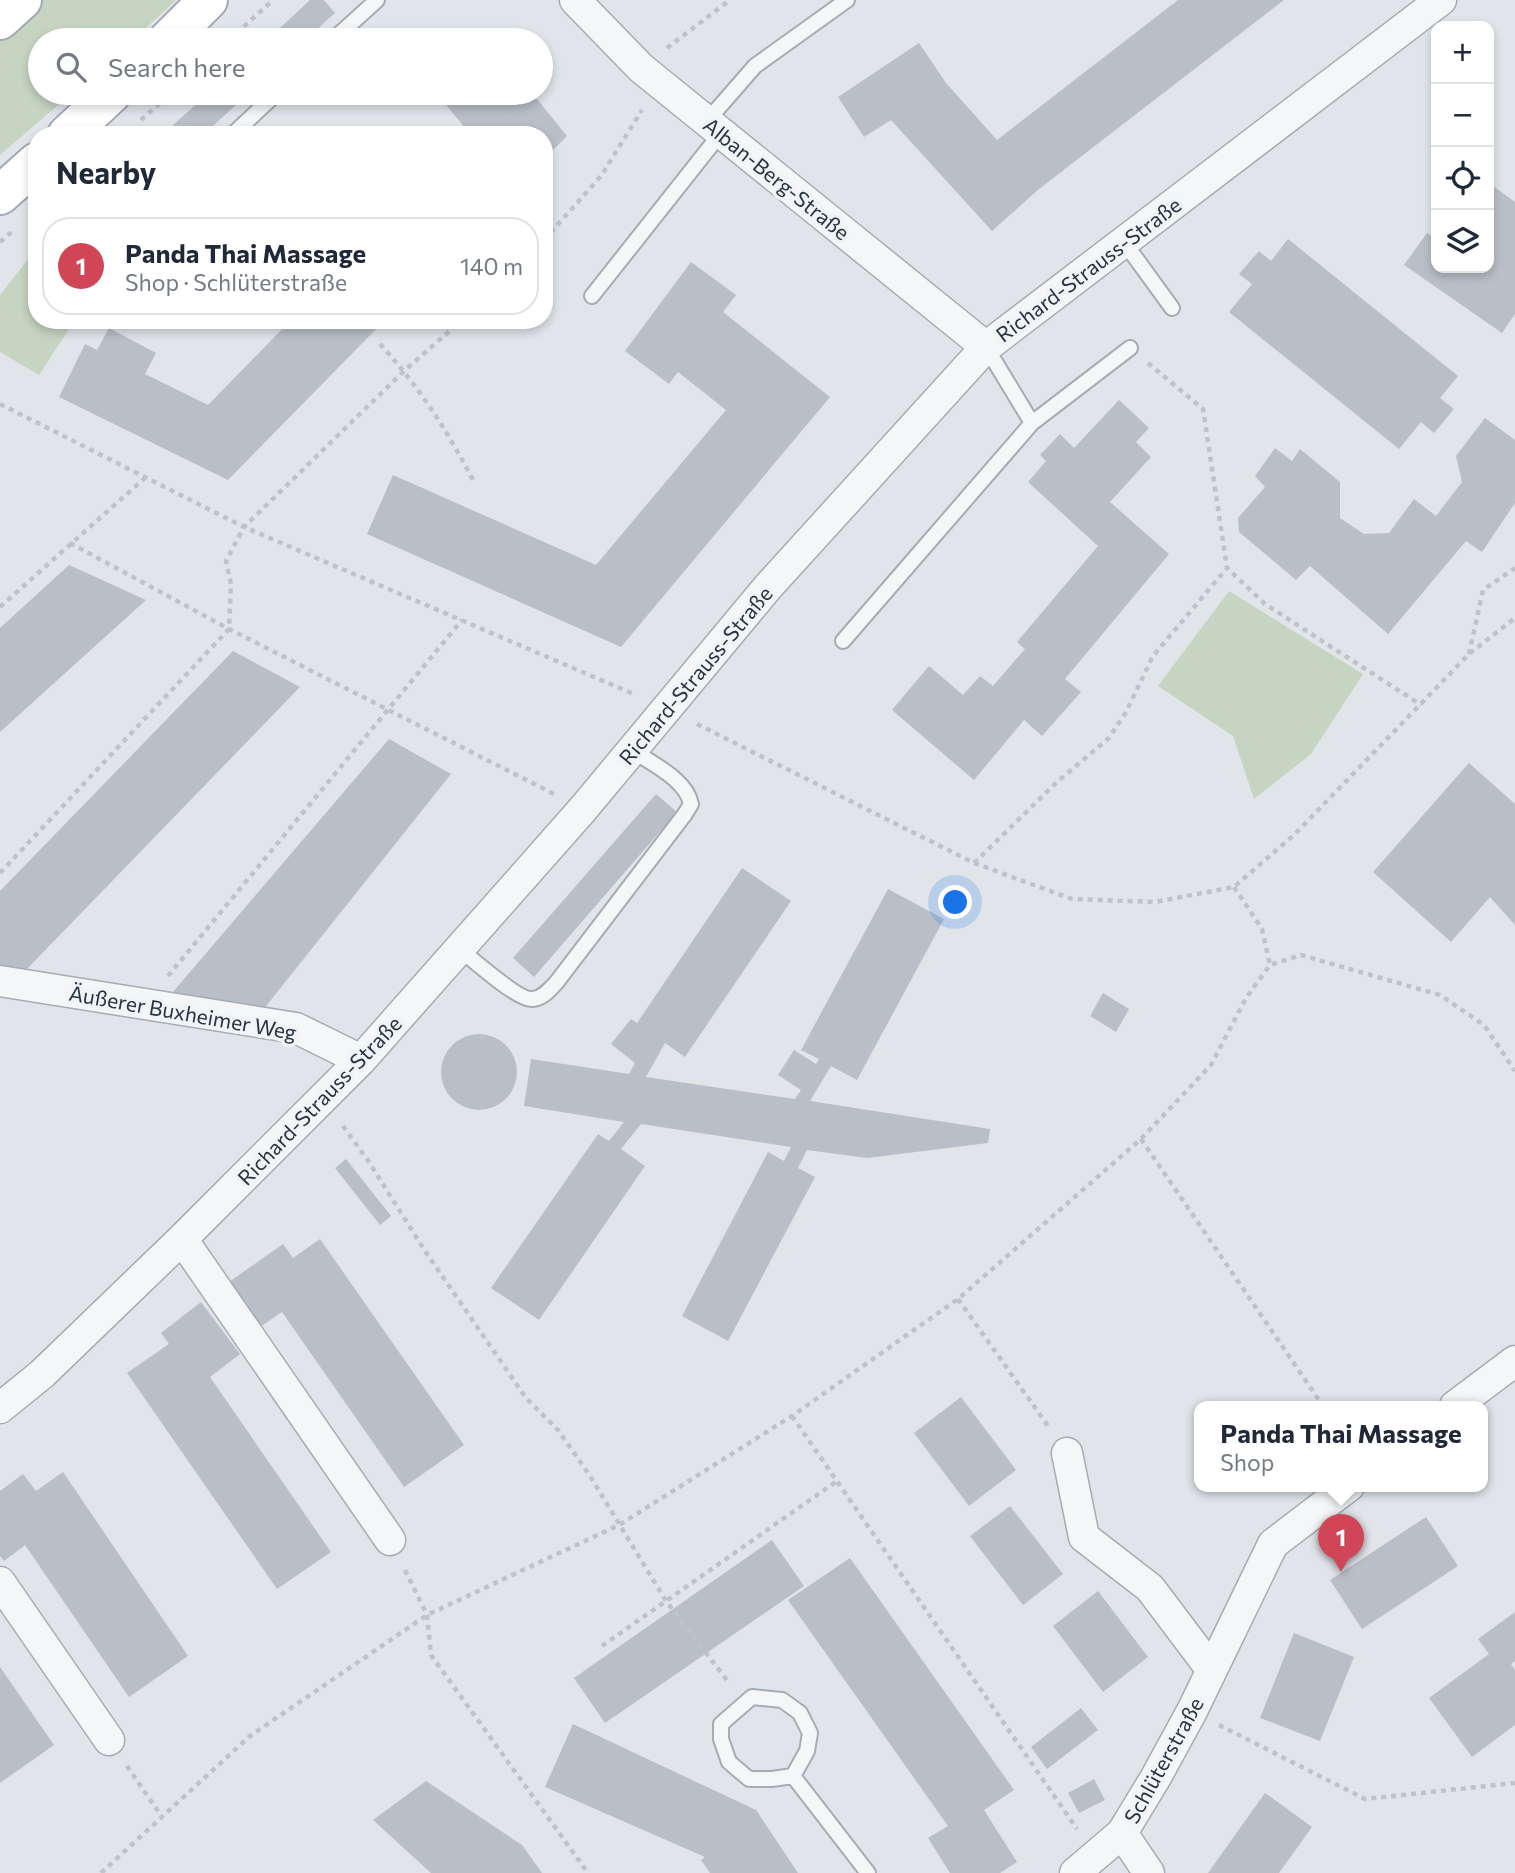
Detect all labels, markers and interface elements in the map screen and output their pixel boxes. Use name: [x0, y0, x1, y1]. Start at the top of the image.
map controls: [1431, 21, 1494, 273]
button: +: [1431, 21, 1494, 84]
search box: [28, 28, 553, 105]
icon: search: [52, 48, 90, 86]
text: Search here: [108, 51, 246, 82]
button: −: [1431, 84, 1494, 147]
street label: Alban-Berg-Straße: [699, 111, 855, 245]
button: locate: [1431, 147, 1494, 210]
text: Nearby: [56, 153, 156, 190]
street label: Richard-Strauss-Straße: [991, 191, 1185, 347]
button: layers: [1431, 210, 1494, 273]
text: Panda Thai Massage: [125, 237, 366, 268]
text: 1: [76, 252, 86, 280]
text: 140 m: [460, 252, 523, 280]
text: Shop · Schlüterstraße: [125, 268, 347, 296]
street label: Richard-Strauss-Straße: [613, 581, 777, 769]
your location: [938, 885, 972, 919]
street label: Äußerer Buxheimer Weg: [67, 980, 299, 1044]
street label: Richard-Strauss-Straße: [232, 1010, 406, 1190]
popup: [1194, 1401, 1488, 1492]
text: Panda Thai Massage: [1220, 1417, 1462, 1448]
text: Shop: [1220, 1448, 1274, 1476]
pin: 1: [1318, 1514, 1364, 1572]
street label: Schlüterstraße: [1118, 1693, 1208, 1827]

